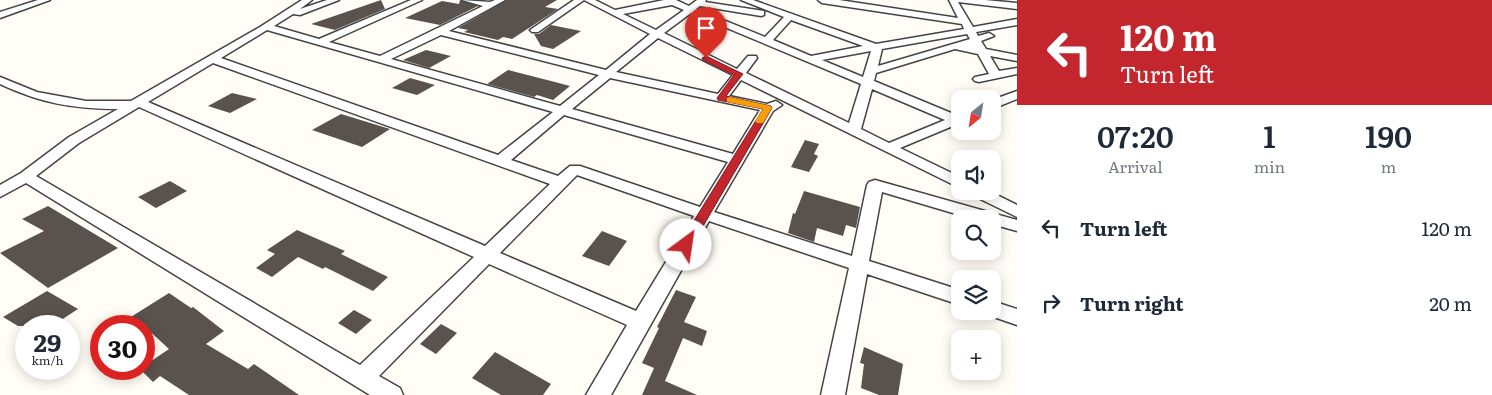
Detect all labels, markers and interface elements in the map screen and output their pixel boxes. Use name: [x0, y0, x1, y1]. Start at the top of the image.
pin: [685, 7, 727, 58]
text: 120 m: [1120, 10, 1217, 62]
icon: arrive: [692, 14, 720, 42]
icon: left: [1037, 20, 1102, 85]
text: Turn left: [1120, 57, 1214, 90]
north arrow: [951, 90, 1001, 140]
map controls: [951, 90, 1001, 380]
text: 07:20: [1097, 113, 1174, 157]
text: 1: [1263, 113, 1276, 157]
text: 190: [1365, 113, 1412, 157]
button: sound: [951, 150, 1001, 200]
text: Arrival: [1108, 154, 1163, 178]
text: min: [1254, 154, 1285, 178]
text: m: [1381, 154, 1396, 178]
button: search: [951, 210, 1001, 260]
icon: left: [1037, 214, 1065, 242]
text: Turn left: [1080, 214, 1167, 242]
text: 120 m: [1421, 214, 1472, 242]
position arrow: [659, 218, 711, 270]
button: layers: [951, 270, 1001, 320]
icon: right: [1037, 289, 1065, 317]
text: Turn right: [1080, 289, 1184, 317]
text: 20 m: [1429, 289, 1472, 317]
speed limit sign: 30: [90, 315, 155, 380]
text: 29: [34, 323, 61, 360]
button: +: [951, 330, 1001, 380]
text: km/h: [32, 351, 63, 369]

